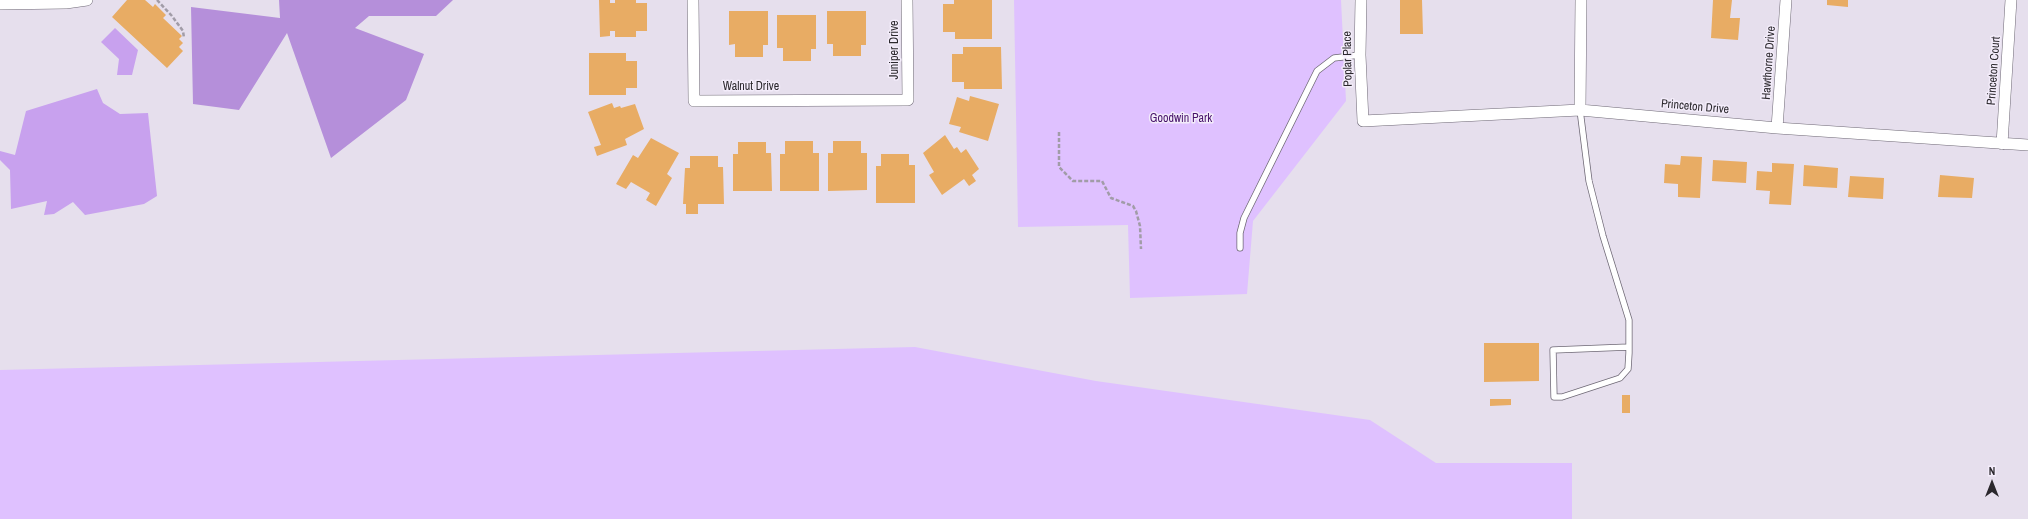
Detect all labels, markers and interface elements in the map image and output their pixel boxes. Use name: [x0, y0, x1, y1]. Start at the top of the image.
street label: Juniper Drive: [888, 20, 902, 80]
street label: Hawthorne Drive: [1759, 26, 1779, 100]
street label: Poplar Place: [1340, 31, 1356, 87]
street label: Princeton Court: [1984, 36, 2004, 106]
street label: Walnut Drive: [723, 80, 779, 94]
street label: Princeton Drive: [1660, 97, 1730, 117]
park label: Goodwin Park: [1150, 112, 1212, 126]
north arrow: [1972, 463, 2012, 503]
text: N: [1989, 464, 1995, 478]

